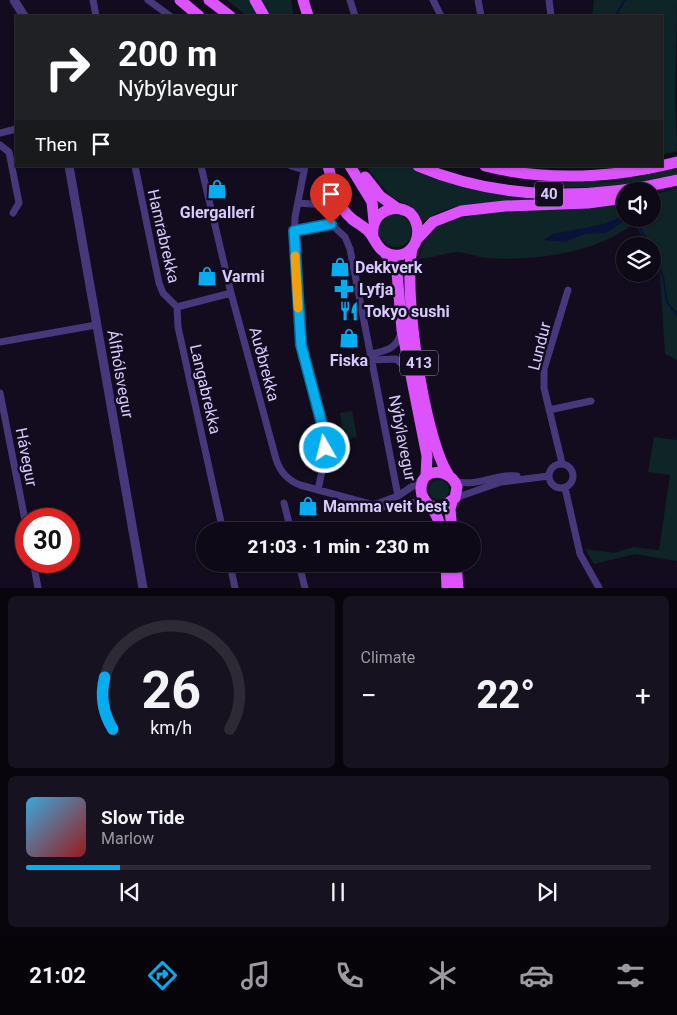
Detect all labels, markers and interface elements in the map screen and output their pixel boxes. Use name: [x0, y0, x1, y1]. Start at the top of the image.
text: 200 m: [118, 34, 217, 75]
icon: right: [35, 35, 100, 100]
text: Nýbýlavegur: [118, 76, 238, 101]
icon: arrive: [87, 130, 115, 158]
text: Then: [35, 133, 77, 156]
pin: [310, 173, 352, 224]
shop icon: Glergallerí: [206, 178, 228, 200]
icon: arrive: [317, 180, 345, 208]
road number: 40: [535, 182, 563, 206]
map controls: [616, 182, 661, 282]
button: sound: [616, 182, 661, 227]
street label: Hamrabrekka: [144, 187, 184, 285]
place label: Glergallerí: [180, 203, 256, 222]
button: layers: [616, 237, 661, 282]
shop icon: Dekkverk: [329, 256, 351, 278]
place label: Dekkverk: [355, 258, 423, 277]
shop icon: Varmi: [196, 265, 218, 287]
place label: Varmi: [222, 267, 265, 286]
pharmacy icon: Lyfja: [333, 278, 355, 300]
place label: Lyfja: [359, 280, 394, 299]
restaurant icon: Tokyo sushi: [338, 300, 360, 322]
place label: Tokyo sushi: [364, 302, 450, 321]
street label: Lundur: [524, 319, 555, 372]
street label: Auðbrekka: [245, 325, 284, 403]
shop icon: Fiska: [338, 327, 360, 349]
street label: Álfhólsvegur: [103, 328, 138, 420]
street label: Langabrekka: [186, 342, 225, 436]
road number: 413: [400, 350, 438, 376]
place label: Fiska: [330, 351, 369, 370]
street label: Nýbýlavegur: [385, 393, 420, 483]
position arrow: [298, 421, 350, 473]
street label: Hávegur: [12, 426, 42, 489]
shop icon: Mamma veit best: [297, 495, 319, 517]
place label: Mamma veit best: [323, 497, 448, 516]
speed limit sign: 30: [15, 508, 80, 573]
text: 21:03 · 1 min · 230 m: [247, 535, 430, 558]
text: Climate: [361, 648, 415, 667]
text: 26: [141, 660, 201, 721]
text: 22°: [476, 673, 535, 717]
text: −: [361, 679, 377, 712]
text: +: [635, 679, 651, 712]
text: km/h: [150, 717, 192, 738]
text: Slow Tide: [101, 806, 184, 829]
text: Marlow: [101, 829, 154, 848]
icon: previous: [116, 878, 144, 906]
icon: pause: [324, 878, 352, 906]
icon: next: [533, 878, 561, 906]
icon: directions: [145, 958, 180, 993]
icon: music: [238, 958, 273, 993]
icon: phone: [332, 958, 367, 993]
icon: climate: [425, 958, 460, 993]
icon: car: [519, 958, 554, 993]
icon: filters: [613, 958, 648, 993]
text: 21:02: [29, 963, 86, 988]

